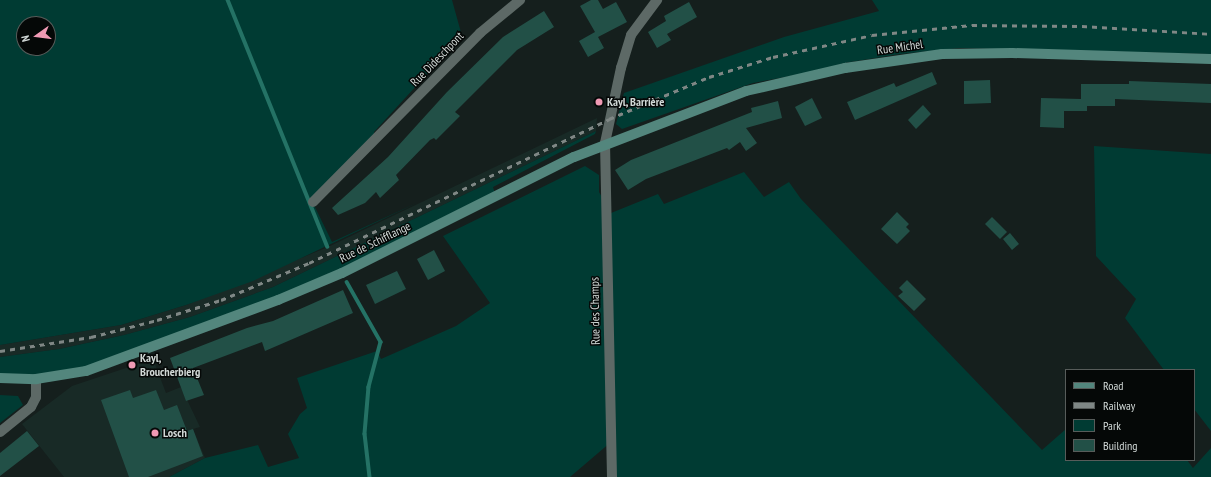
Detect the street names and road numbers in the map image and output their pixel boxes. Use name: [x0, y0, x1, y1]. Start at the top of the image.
street label: Rue Dideschpont: [407, 29, 467, 89]
street label: Rue Michel: [876, 37, 924, 57]
street label: Rue de Schifflange: [337, 219, 413, 265]
street label: Rue des Champs: [587, 277, 603, 345]

